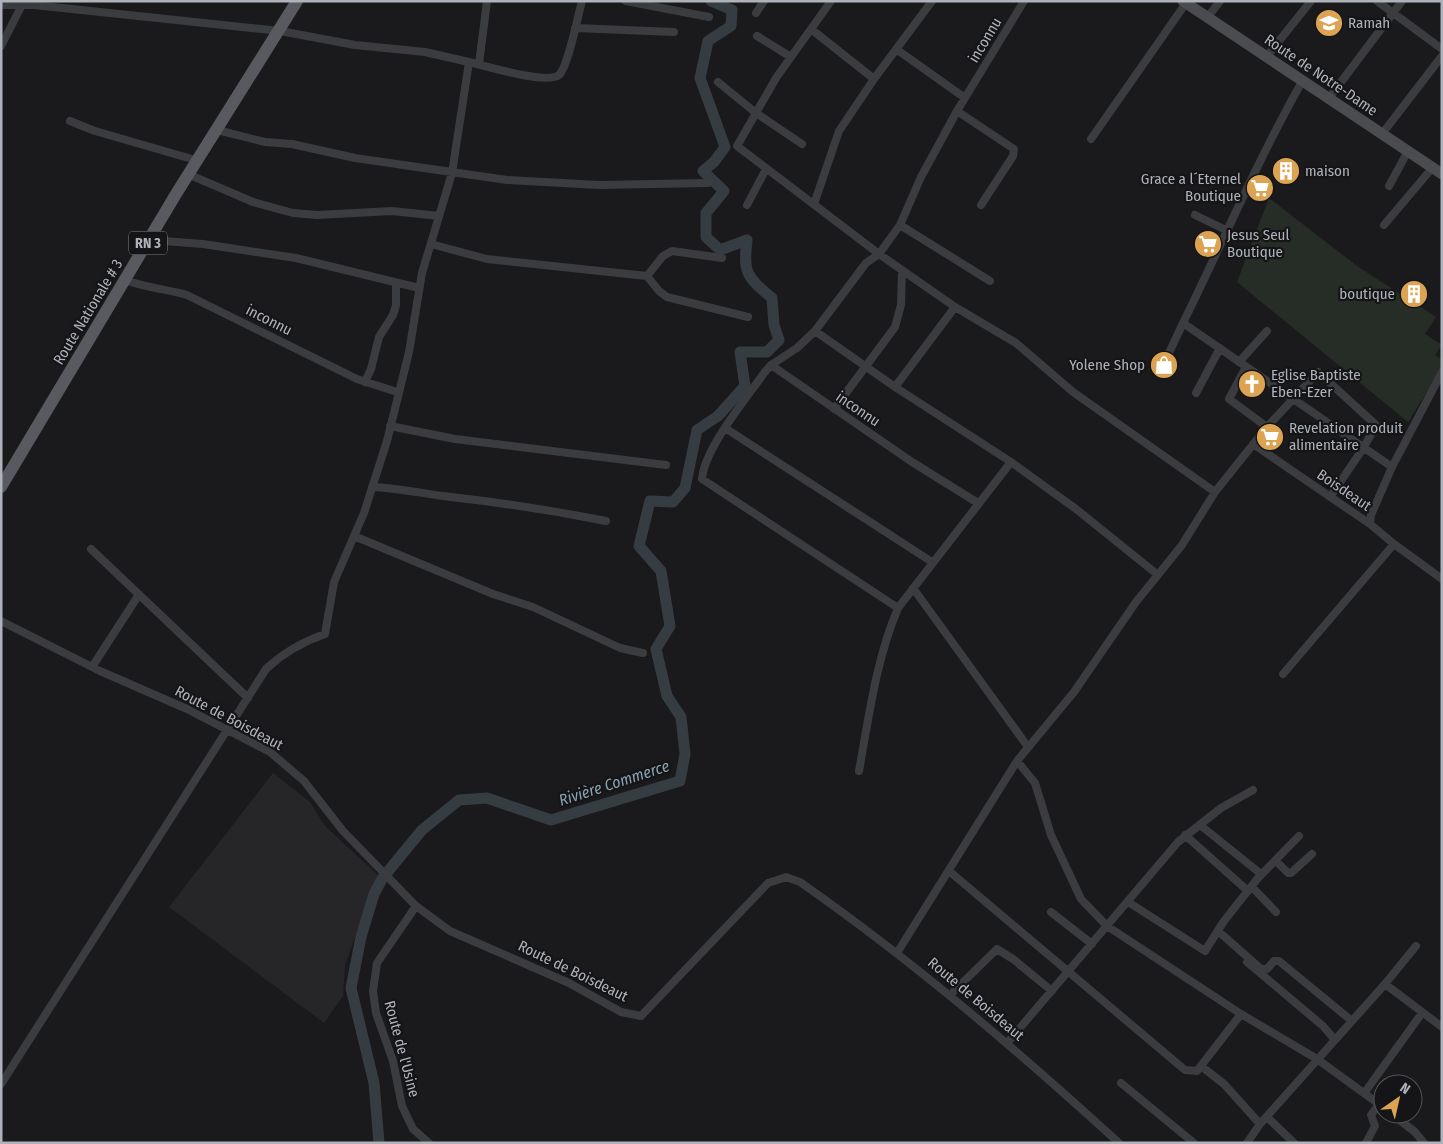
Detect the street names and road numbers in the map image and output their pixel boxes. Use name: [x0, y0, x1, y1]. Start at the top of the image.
street label: inconnu: [965, 14, 1005, 66]
street label: Route de Notre-Dame: [1261, 30, 1381, 120]
road number: RN 3: [129, 232, 167, 254]
street label: Route Nationale # 3: [49, 256, 127, 368]
street label: inconnu: [243, 301, 295, 339]
street label: inconnu: [833, 388, 883, 430]
street label: Boisdeaut: [1313, 465, 1375, 515]
street label: Route de Boisdeaut: [172, 682, 286, 754]
street label: Route de Boisdeaut: [515, 937, 631, 1005]
street label: Route de Boisdeaut: [924, 954, 1028, 1045]
street label: Route de l'Usine: [380, 999, 424, 1099]

